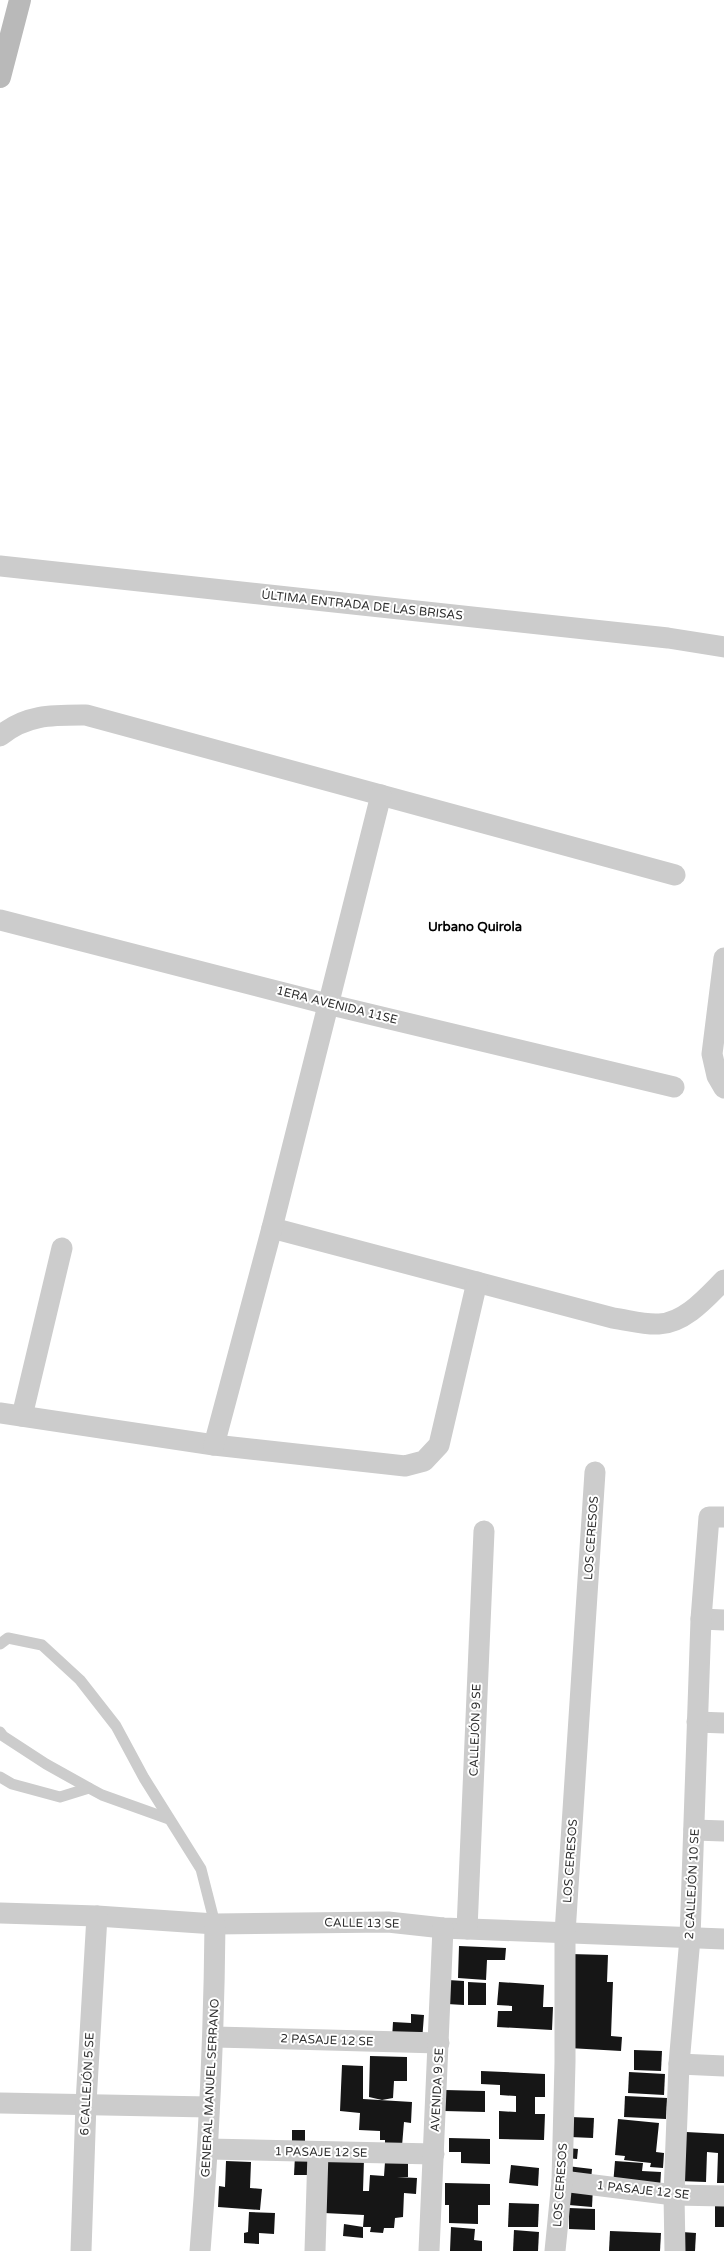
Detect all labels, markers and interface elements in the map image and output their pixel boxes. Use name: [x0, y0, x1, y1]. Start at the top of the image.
street label: ÚLTIMA ENTRADA DE LAS BRISAS: [261, 587, 463, 623]
district label: Urbano Quirola: [428, 919, 522, 935]
street label: 1ERA AVENIDA 11SE: [275, 983, 399, 1027]
street label: LOS CERESOS: [581, 1496, 601, 1580]
street label: CALLEJÓN 9 SE: [466, 1683, 484, 1777]
street label: LOS CERESOS: [560, 1819, 580, 1903]
street label: 2 CALLEJÓN 10 SE: [682, 1828, 702, 1940]
street label: CALLE 13 SE: [324, 1915, 400, 1931]
street label: GENERAL MANUEL SERRANO: [198, 1998, 222, 2178]
street label: 2 PASAJE 12 SE: [280, 2031, 374, 2049]
street label: 6 CALLEJÓN 5 SE: [77, 2032, 97, 2136]
street label: AVENIDA 9 SE: [428, 2047, 446, 2132]
street label: LOS CERESOS: [550, 2143, 570, 2227]
street label: 1 PASAJE 12 SE: [274, 2144, 368, 2160]
street label: 1 PASAJE 12 SE: [596, 2178, 690, 2202]

